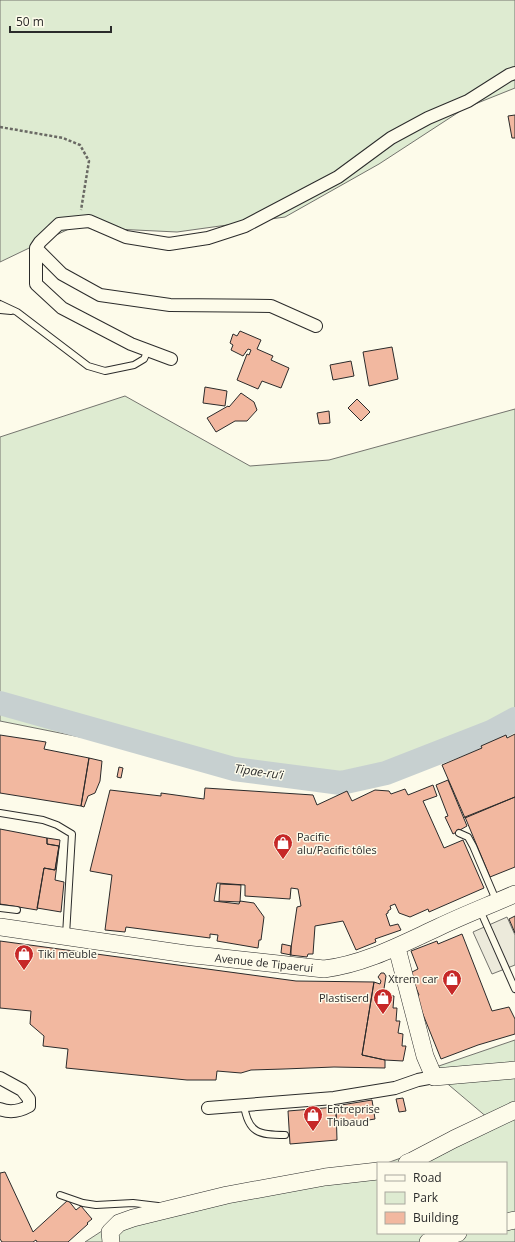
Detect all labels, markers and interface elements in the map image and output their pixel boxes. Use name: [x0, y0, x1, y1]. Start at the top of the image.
scale bar: [10, 8, 111, 34]
text: 50 m: [16, 13, 44, 30]
water label: Tipae-ru’i: [234, 760, 286, 783]
place label: Pacific alu/Pacific tôles: [297, 829, 377, 857]
shop icon: Pacific alu/Pacific tôles: [272, 832, 294, 860]
shop icon: Tiki meuble: [13, 943, 35, 971]
place label: Tiki meuble: [38, 946, 97, 961]
street label: Avenue de Tipaerui: [214, 950, 314, 975]
shop icon: Xtrem car: [441, 968, 463, 996]
place label: Xtrem car: [388, 971, 438, 986]
shop icon: Plastiserd: [372, 987, 394, 1015]
place label: Plastiserd: [319, 990, 369, 1005]
place label: Entreprise Thibaud: [327, 1101, 380, 1129]
shop icon: Entreprise Thibaud: [302, 1104, 324, 1132]
legend: [377, 1162, 507, 1234]
text: Road: [413, 1169, 442, 1186]
text: Park: [413, 1189, 439, 1206]
text: Building: [413, 1209, 459, 1226]

